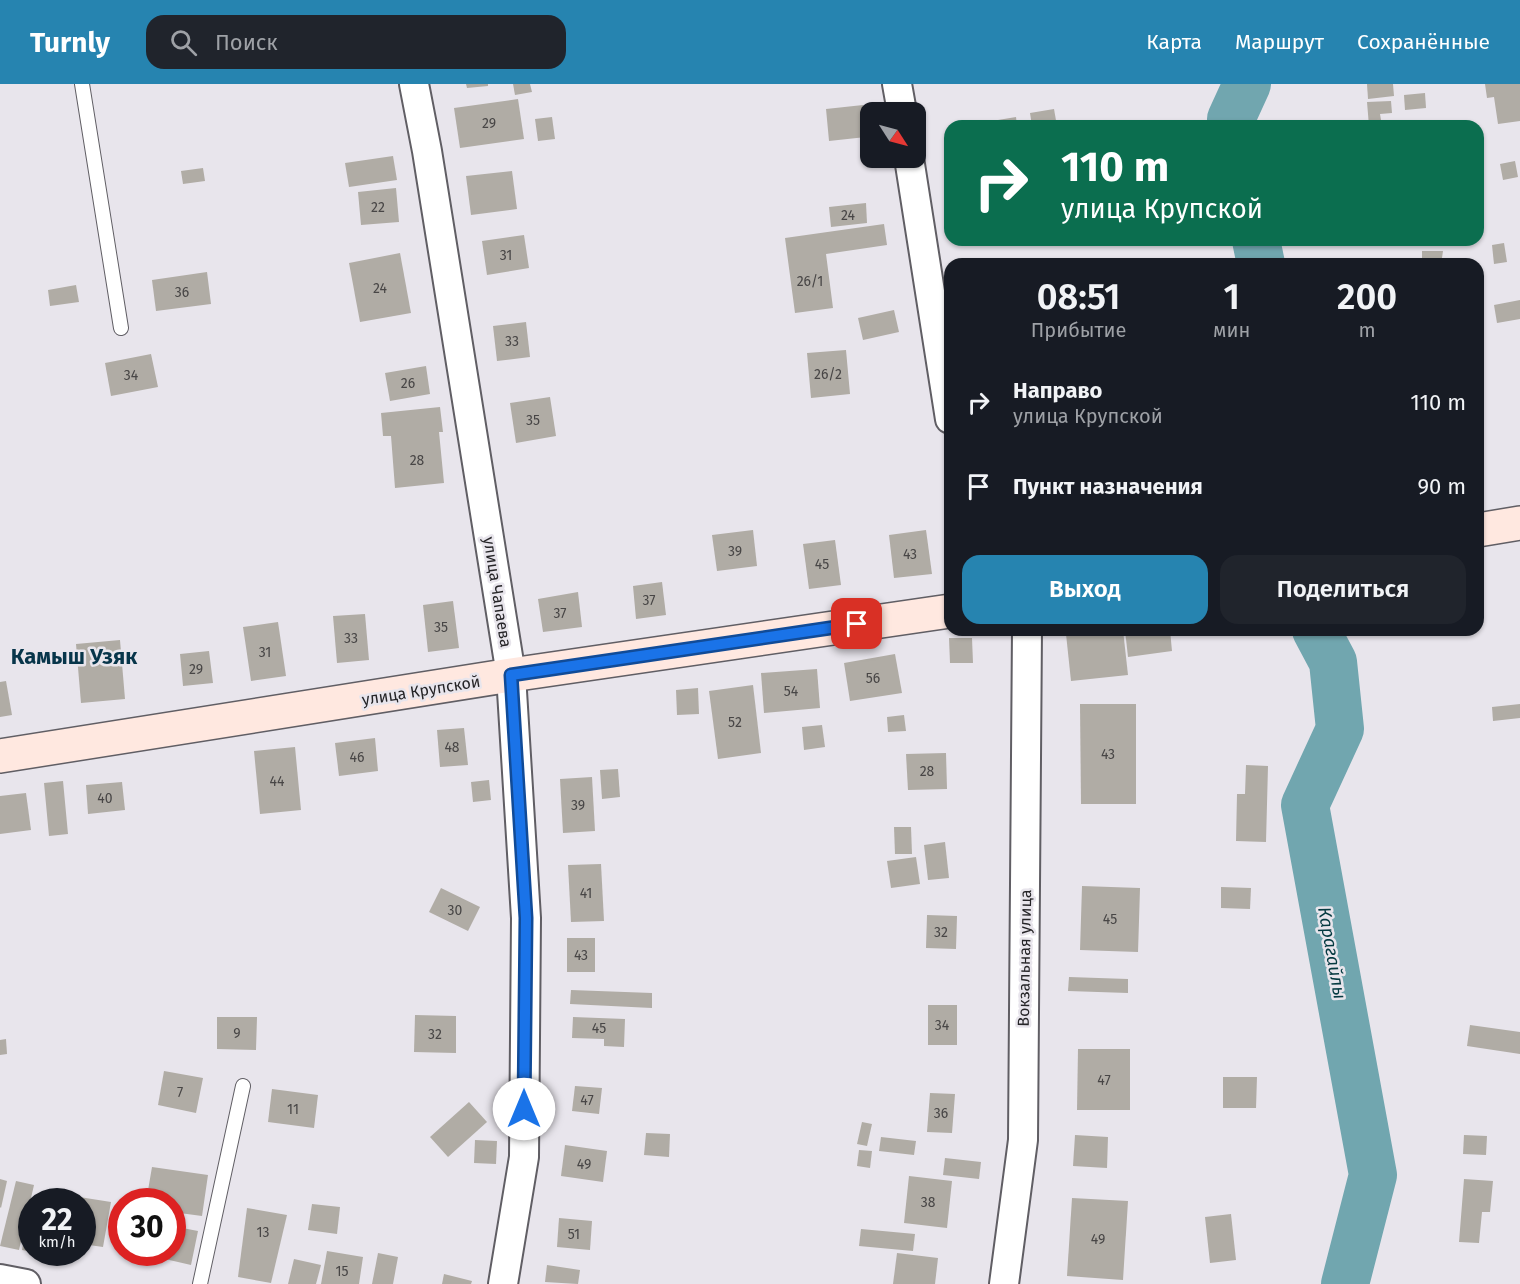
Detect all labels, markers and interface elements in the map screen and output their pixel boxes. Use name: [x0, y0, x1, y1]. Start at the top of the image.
search box: [146, 15, 566, 69]
text: Turnly: [30, 26, 110, 59]
icon: search: [167, 26, 200, 59]
text: Поиск: [215, 29, 278, 56]
text: Карта: [1146, 29, 1202, 55]
text: Маршрут: [1235, 29, 1324, 55]
text: Сохранённые: [1357, 29, 1490, 55]
north arrow: [860, 102, 926, 168]
map controls: [860, 102, 926, 168]
house number: 29: [482, 115, 496, 132]
text: 110 m: [1061, 142, 1169, 192]
icon: right: [962, 144, 1040, 222]
text: улица Крупской: [1061, 193, 1263, 225]
house number: 22: [371, 199, 385, 216]
house number: 24: [841, 207, 856, 224]
house number: 31: [500, 247, 512, 264]
house number: 26/1: [797, 273, 823, 290]
text: 08:51: [1037, 275, 1120, 319]
text: 1: [1223, 275, 1240, 319]
text: 200: [1337, 275, 1397, 319]
house number: 24: [373, 280, 388, 297]
house number: 36: [175, 284, 189, 301]
text: Прибытие: [1031, 318, 1126, 342]
text: мин: [1213, 318, 1250, 342]
text: m: [1359, 318, 1376, 342]
house number: 33: [505, 333, 519, 350]
house number: 26/2: [814, 366, 842, 383]
house number: 34: [124, 367, 139, 384]
house number: 26: [401, 375, 415, 392]
text: Направо: [1013, 377, 1102, 404]
icon: right: [962, 386, 995, 419]
text: 110 m: [1410, 389, 1466, 416]
text: улица Крупской: [1013, 404, 1163, 428]
house number: 35: [526, 412, 540, 429]
house number: 28: [410, 452, 425, 469]
icon: arrive: [962, 470, 995, 503]
text: Пункт назначения: [1013, 473, 1203, 500]
text: 90 m: [1417, 473, 1466, 500]
street label: улица Чапаева: [479, 535, 516, 649]
house number: 39: [728, 543, 742, 560]
house number: 43: [903, 546, 917, 563]
button: Выход: [962, 555, 1208, 624]
button: Поделиться: [1220, 555, 1466, 624]
house number: 45: [815, 556, 829, 573]
house number: 37: [642, 592, 656, 609]
pin: [831, 598, 882, 649]
house number: 37: [553, 605, 567, 622]
icon: arrive: [840, 607, 873, 640]
house number: 35: [434, 619, 448, 636]
house number: 33: [344, 630, 358, 647]
district label: Камыш Узяк: [11, 643, 138, 670]
house number: 31: [259, 644, 271, 661]
house number: 29: [189, 661, 203, 678]
house number: 56: [866, 670, 880, 687]
street label: улица Крупской: [360, 672, 482, 709]
house number: 54: [784, 683, 799, 700]
house number: 52: [728, 714, 742, 731]
house number: 48: [444, 739, 460, 756]
house number: 43: [1101, 746, 1115, 763]
house number: 46: [350, 749, 364, 766]
house number: 28: [920, 763, 935, 780]
house number: 44: [270, 773, 285, 790]
house number: 40: [97, 790, 113, 807]
house number: 39: [571, 797, 585, 814]
house number: 41: [580, 885, 592, 902]
street label: Вокзальная улица: [1014, 889, 1035, 1027]
house number: 30: [448, 902, 463, 919]
water label: Карагайлы: [1313, 905, 1351, 1001]
house number: 45: [1103, 911, 1117, 928]
house number: 32: [934, 924, 948, 941]
house number: 43: [574, 947, 588, 964]
house number: 34: [935, 1017, 950, 1034]
house number: 45: [592, 1020, 606, 1037]
house number: 9: [233, 1025, 241, 1042]
house number: 32: [428, 1026, 442, 1043]
house number: 47: [1097, 1072, 1111, 1089]
position arrow: [492, 1077, 556, 1141]
house number: 7: [177, 1084, 183, 1101]
house number: 47: [580, 1092, 594, 1109]
house number: 11: [287, 1101, 299, 1118]
house number: 36: [934, 1105, 948, 1122]
house number: 49: [577, 1156, 591, 1173]
speed limit sign: 30: [108, 1188, 186, 1266]
house number: 38: [921, 1194, 936, 1211]
text: 22: [41, 1202, 73, 1238]
house number: 13: [256, 1224, 270, 1241]
house number: 51: [568, 1226, 580, 1243]
house number: 49: [1091, 1231, 1105, 1248]
text: km/h: [38, 1233, 76, 1251]
house number: 15: [335, 1263, 349, 1280]

